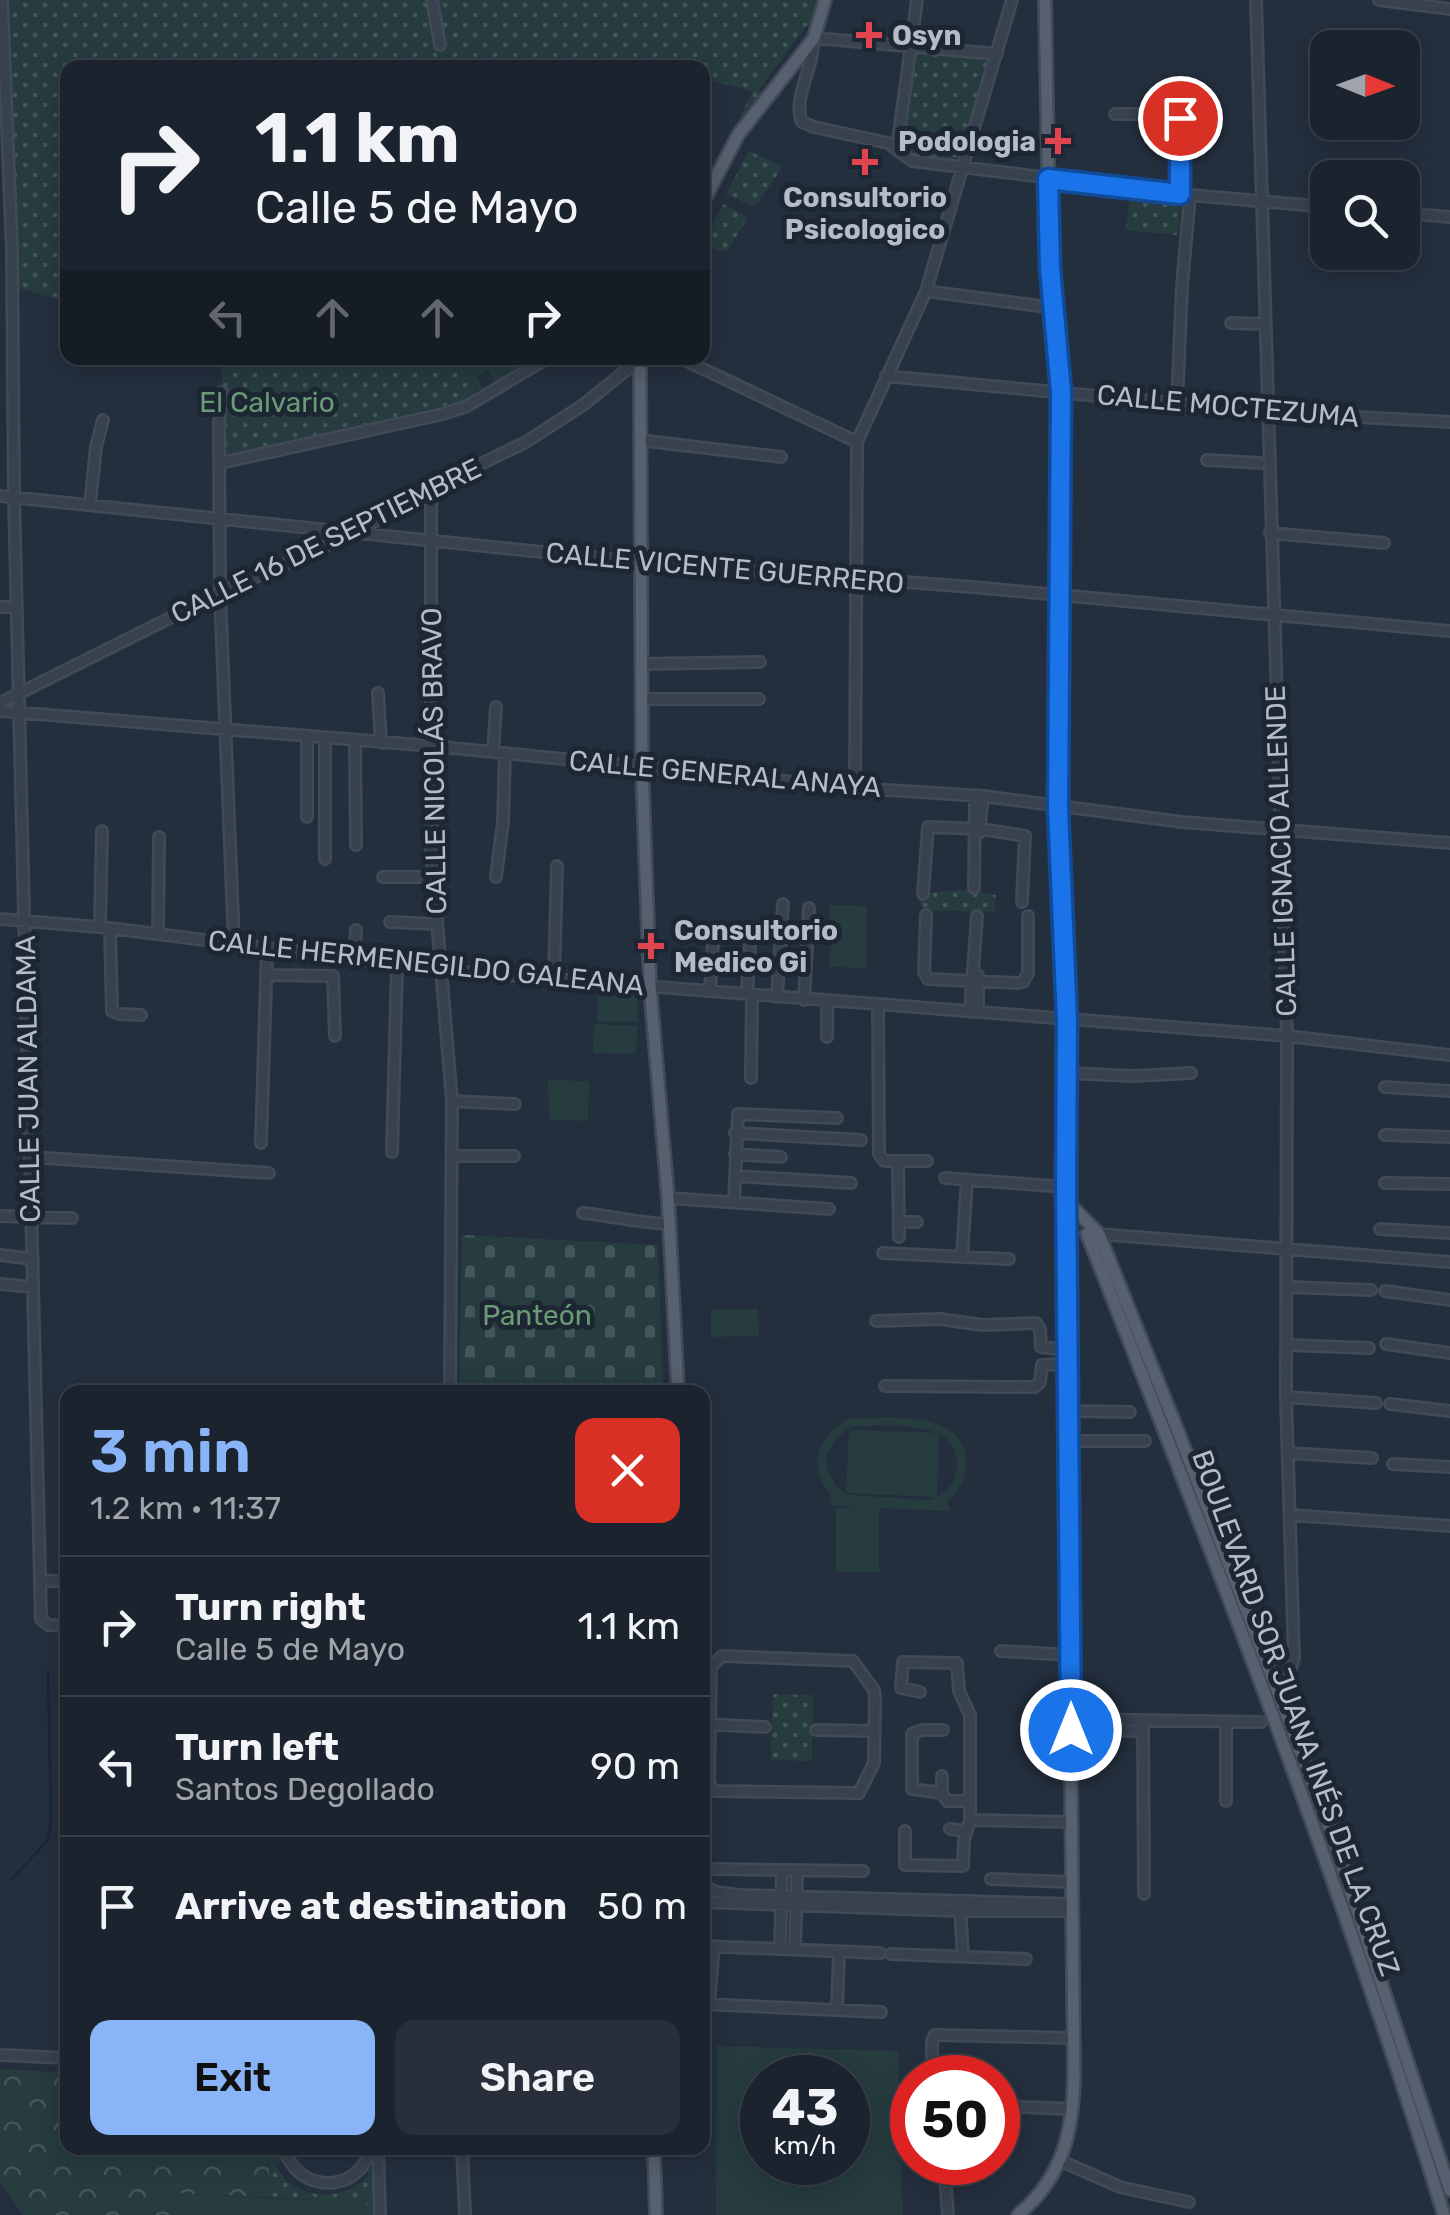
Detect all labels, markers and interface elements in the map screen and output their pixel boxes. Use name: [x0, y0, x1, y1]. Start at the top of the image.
place label: Osyn: [892, 19, 962, 52]
marker: Osyn: [856, 22, 882, 48]
north arrow: [1310, 30, 1420, 140]
map controls: [1310, 30, 1420, 270]
pin: [1138, 76, 1223, 161]
icon: arrive: [1153, 91, 1208, 146]
text: 1.1 km: [255, 97, 460, 180]
icon: right: [90, 100, 220, 230]
place label: Podologia: [898, 125, 1036, 158]
marker: Podologia: [1045, 128, 1071, 154]
marker: Consultorio Psicologico: [852, 149, 878, 175]
button: search: [1310, 160, 1420, 270]
text: Calle 5 de Mayo: [255, 181, 579, 234]
place label: Consultorio Psicologico: [783, 181, 947, 246]
icon: left: [200, 290, 255, 345]
icon: ahead: [305, 290, 360, 345]
icon: ahead: [410, 290, 465, 345]
icon: right: [515, 290, 570, 345]
street label: CALLE MOCTEZUMA: [1096, 378, 1361, 434]
park label: El Calvario: [199, 386, 335, 419]
street label: CALLE 16 DE SEPTIEMBRE: [166, 451, 486, 631]
street label: CALLE VICENTE GUERRERO: [544, 536, 906, 600]
street label: CALLE NICOLÁS BRAVO: [415, 607, 453, 915]
street label: CALLE IGNACIO ALLENDE: [1259, 685, 1303, 1017]
street label: CALLE GENERAL ANAYA: [568, 744, 883, 804]
place label: Consultorio Medico Gi: [674, 914, 838, 979]
street label: CALLE HERMENEGILDO GALEANA: [206, 924, 646, 1002]
marker: Consultorio Medico Gi: [638, 933, 664, 959]
street label: CALLE JUAN ALDAMA: [9, 935, 47, 1223]
park label: Panteón: [482, 1299, 592, 1332]
text: 3 min: [90, 1416, 251, 1487]
button: close: [575, 1418, 680, 1523]
street label: BOULEVARD SOR JUANA INÉS DE LA CRUZ: [1185, 1446, 1407, 1980]
text: 1.2 km · 11:37: [90, 1489, 281, 1527]
text: Turn right: [175, 1584, 366, 1630]
icon: right: [90, 1599, 145, 1654]
text: 1.1 km: [578, 1603, 680, 1649]
text: Calle 5 de Mayo: [175, 1630, 405, 1668]
position arrow: [1019, 1678, 1123, 1782]
text: Turn left: [175, 1724, 339, 1770]
icon: left: [90, 1739, 145, 1794]
text: 90 m: [590, 1743, 680, 1789]
text: Santos Degollado: [175, 1770, 435, 1808]
icon: arrive: [90, 1879, 145, 1934]
text: Arrive at destination: [175, 1883, 567, 1929]
text: 50 m: [597, 1883, 687, 1929]
button: Exit: [90, 2020, 375, 2135]
button: Share: [395, 2020, 680, 2135]
speed limit sign: 50: [890, 2055, 1020, 2185]
text: 43: [771, 2078, 839, 2138]
text: km/h: [774, 2131, 836, 2160]

